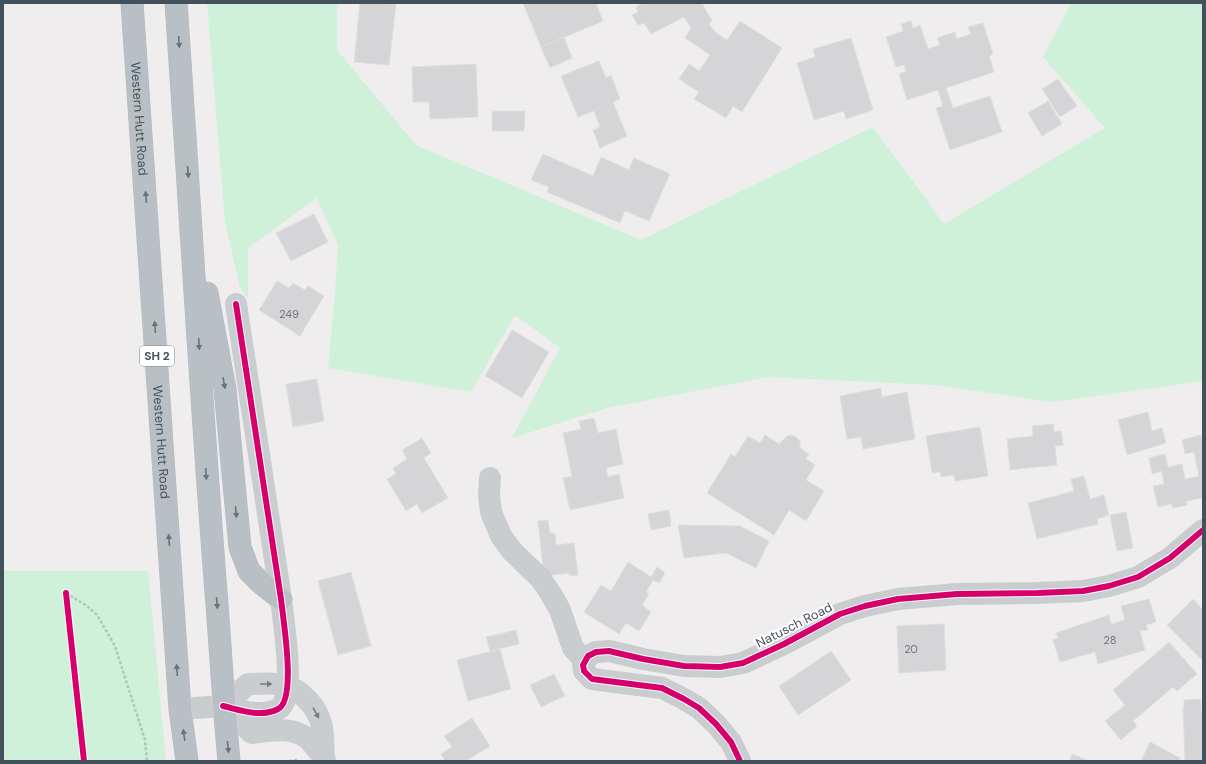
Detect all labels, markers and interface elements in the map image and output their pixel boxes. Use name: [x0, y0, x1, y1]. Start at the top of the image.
one-way arrow: [175, 36, 182, 48]
street label: Western Hutt Road: [128, 61, 152, 176]
one-way arrow: [184, 166, 191, 178]
one-way arrow: [142, 191, 149, 203]
house number: 249: [279, 307, 299, 321]
one-way arrow: [151, 321, 158, 333]
one-way arrow: [195, 338, 202, 350]
road number: SH 2: [140, 346, 174, 366]
one-way arrow: [221, 377, 227, 389]
street label: Western Hutt Road: [150, 385, 174, 499]
one-way arrow: [203, 468, 210, 480]
one-way arrow: [233, 506, 240, 518]
one-way arrow: [166, 534, 173, 546]
one-way arrow: [213, 597, 220, 609]
street label: Natusch Road: [753, 598, 835, 652]
house number: 28: [1104, 633, 1116, 647]
house number: 20: [904, 642, 918, 656]
one-way arrow: [174, 664, 181, 676]
one-way arrow: [260, 681, 273, 687]
one-way arrow: [313, 707, 319, 719]
one-way arrow: [180, 729, 187, 741]
one-way arrow: [224, 741, 231, 753]

